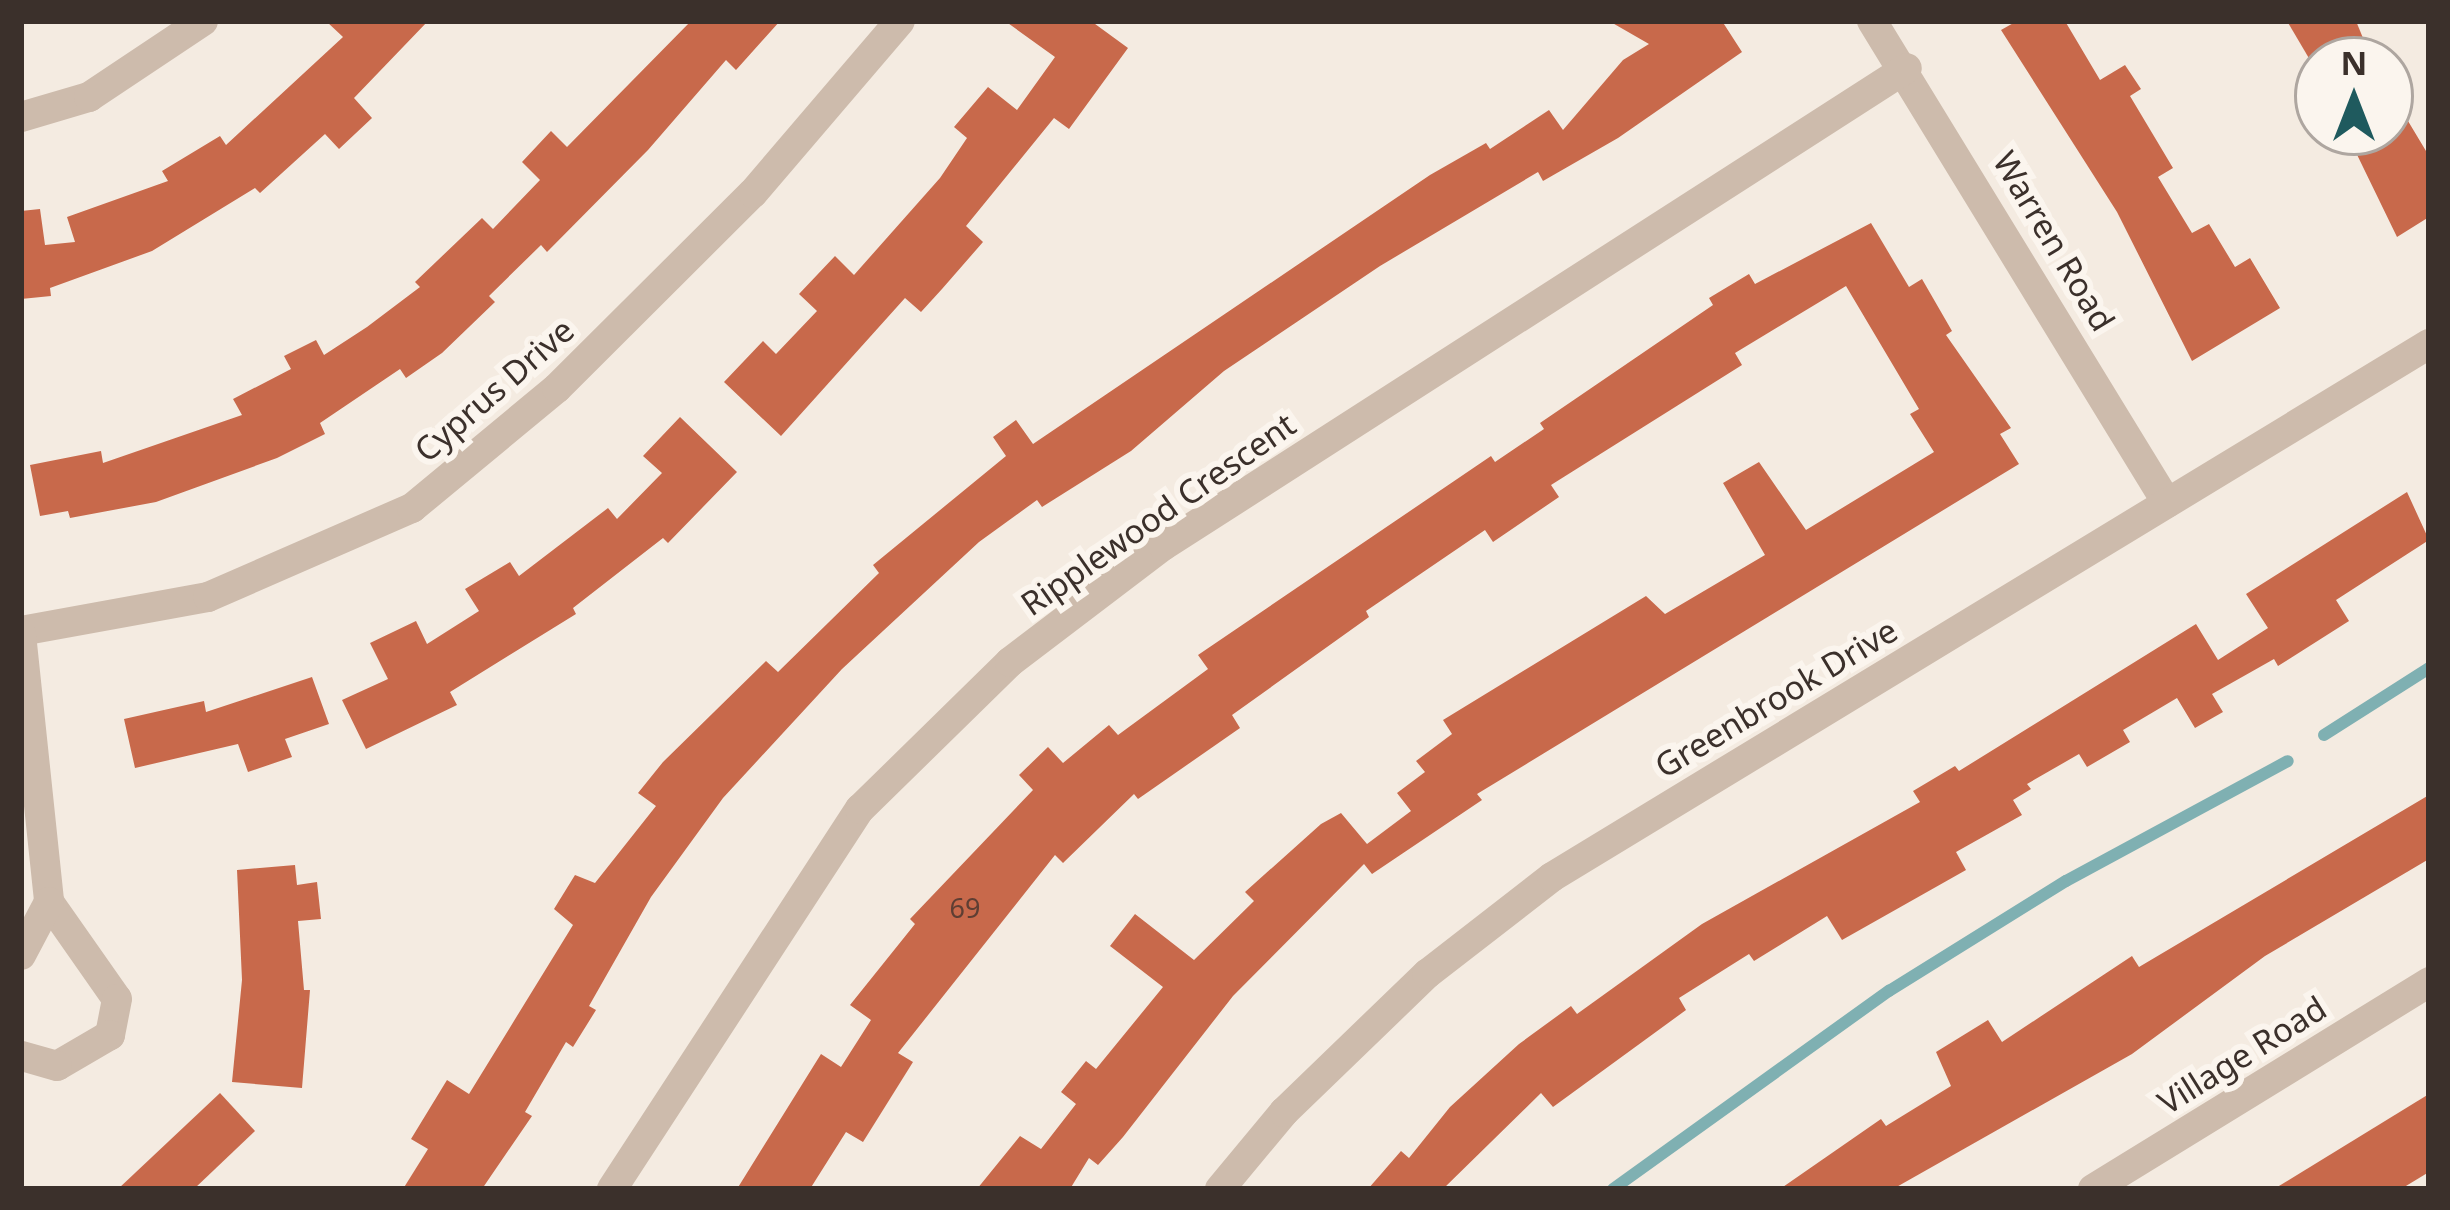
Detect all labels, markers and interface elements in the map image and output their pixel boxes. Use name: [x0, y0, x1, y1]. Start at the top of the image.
north arrow: [2294, 36, 2414, 156]
text: N: [2341, 40, 2367, 85]
street label: Warren Road: [1985, 144, 2123, 338]
street label: Cyprus Drive: [406, 310, 582, 470]
street label: Ripplewood Crescent: [1013, 404, 1303, 624]
street label: Greenbrook Drive: [1648, 610, 1904, 786]
house number: 69: [950, 892, 980, 924]
street label: Village Road: [2151, 988, 2333, 1122]

